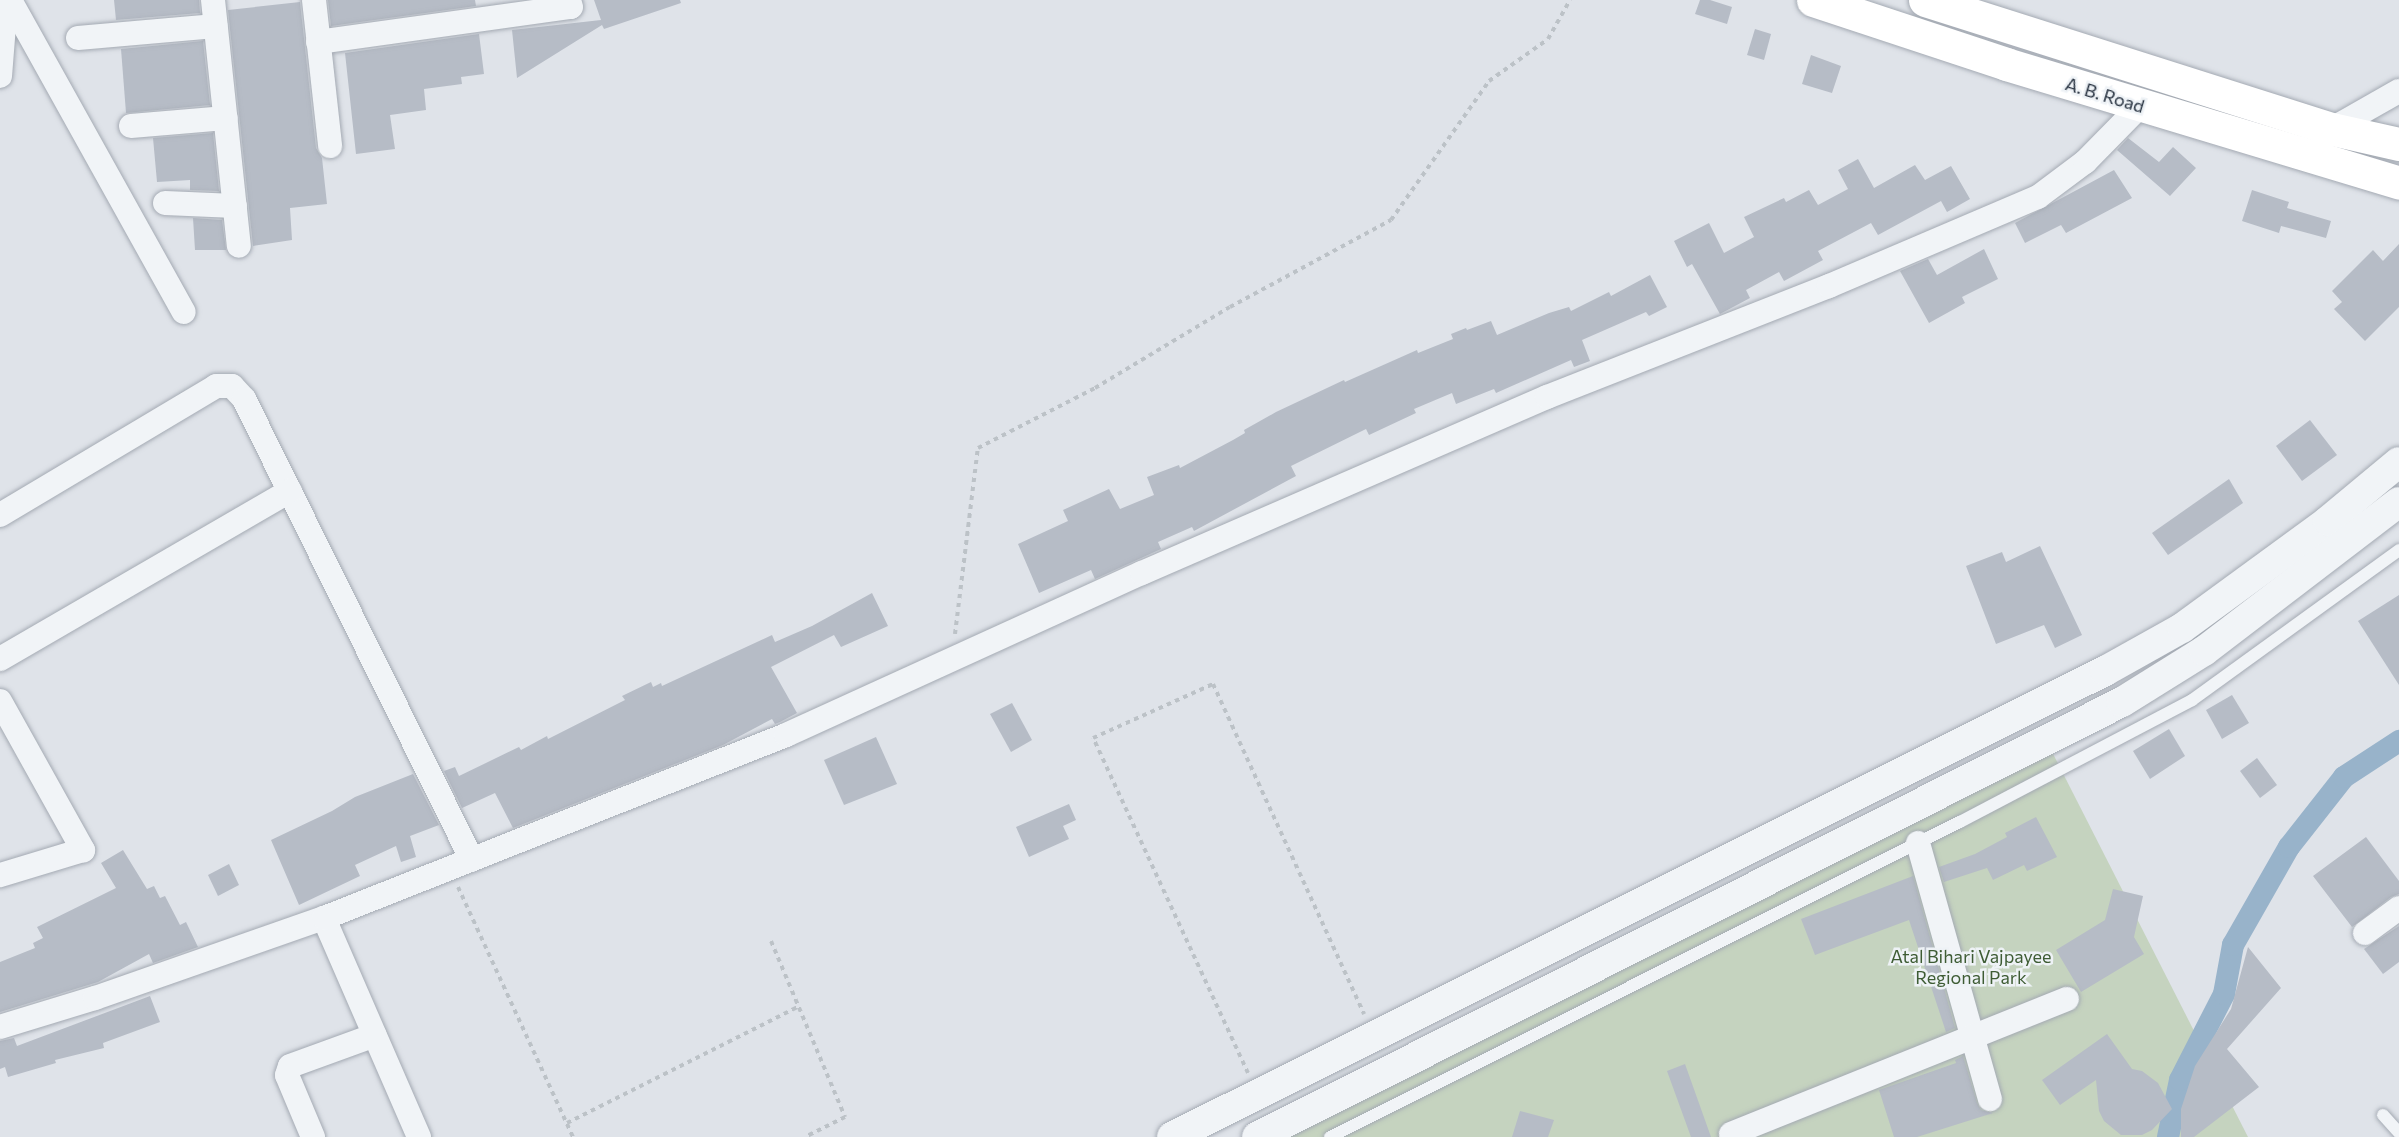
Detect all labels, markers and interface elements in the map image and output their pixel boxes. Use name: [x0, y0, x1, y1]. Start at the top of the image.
street label: A. B. Road: [2063, 73, 2147, 117]
park label: Atal Bihari Vajpayee Regional Park: [1890, 946, 2052, 988]

